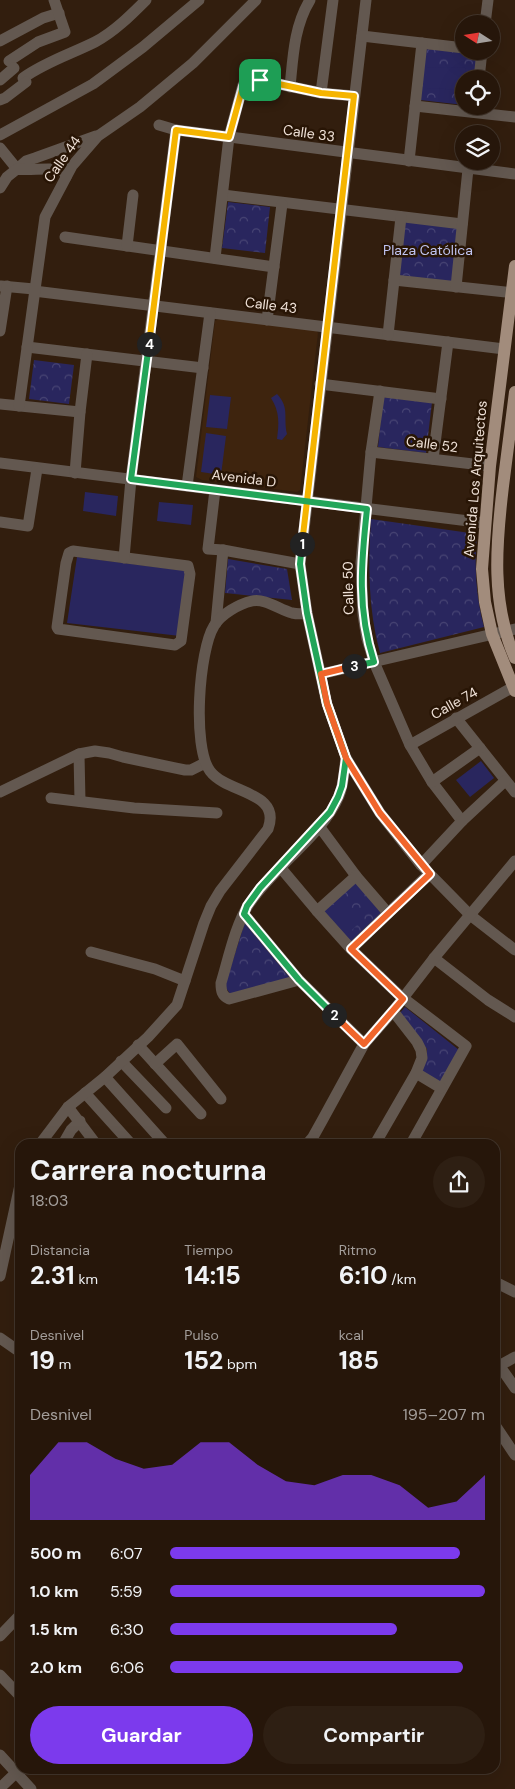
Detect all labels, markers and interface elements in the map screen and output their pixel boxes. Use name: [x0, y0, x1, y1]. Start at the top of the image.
north arrow: [455, 15, 500, 60]
map controls: [455, 15, 500, 170]
pin: [239, 59, 281, 101]
icon: arrive: [246, 66, 274, 94]
button: locate: [455, 70, 500, 115]
street label: Calle 33: [282, 120, 336, 146]
button: layers: [455, 125, 500, 170]
street label: Calle 44: [40, 132, 85, 186]
park label: Plaza Católica: [383, 241, 473, 259]
street label: Calle 43: [244, 293, 298, 317]
pin: 4: [136, 332, 162, 356]
text: 4: [145, 335, 154, 353]
street label: Avenida Los Arquitectos: [459, 400, 491, 558]
street label: Calle 52: [405, 432, 459, 456]
street label: Avenida D: [211, 465, 277, 491]
pin: 1: [290, 532, 314, 556]
text: 1: [300, 535, 305, 553]
street label: Calle 50: [339, 561, 357, 615]
pin: 3: [342, 654, 366, 678]
text: 3: [350, 657, 359, 675]
street label: Calle 74: [427, 683, 481, 723]
pin: 2: [322, 1002, 346, 1028]
text: 2: [330, 1006, 339, 1024]
text: Carrera nocturna: [30, 1152, 267, 1189]
button: share: [433, 1156, 485, 1208]
text: 18:03: [30, 1190, 68, 1211]
text: Distancia: [30, 1241, 90, 1259]
text: Tiempo: [184, 1241, 233, 1259]
text: Ritmo: [339, 1241, 377, 1259]
text: 2.31: [30, 1259, 75, 1292]
text: 14:15: [184, 1259, 241, 1292]
text: 6:10: [339, 1259, 388, 1292]
text: km: [75, 1270, 98, 1288]
text: /km: [388, 1270, 416, 1288]
text: Desnivel: [30, 1326, 84, 1344]
text: Pulso: [184, 1326, 219, 1344]
text: kcal: [339, 1326, 364, 1344]
text: 19: [30, 1344, 55, 1377]
text: 152: [184, 1344, 223, 1377]
text: 185: [339, 1344, 379, 1377]
text: m: [55, 1355, 71, 1373]
text: bpm: [223, 1355, 257, 1373]
text: Desnivel: [30, 1404, 92, 1425]
text: 195–207 m: [403, 1404, 485, 1425]
text: 500 m: [30, 1543, 81, 1564]
text: 6:07: [110, 1543, 143, 1564]
text: 1.0 km: [30, 1581, 79, 1602]
text: 5:59: [110, 1581, 142, 1602]
text: 1.5 km: [30, 1619, 78, 1640]
text: 6:30: [110, 1619, 144, 1640]
text: 2.0 km: [30, 1657, 82, 1678]
text: 6:06: [110, 1657, 144, 1678]
button: Guardar: [30, 1706, 253, 1764]
button: Compartir: [263, 1706, 485, 1764]

